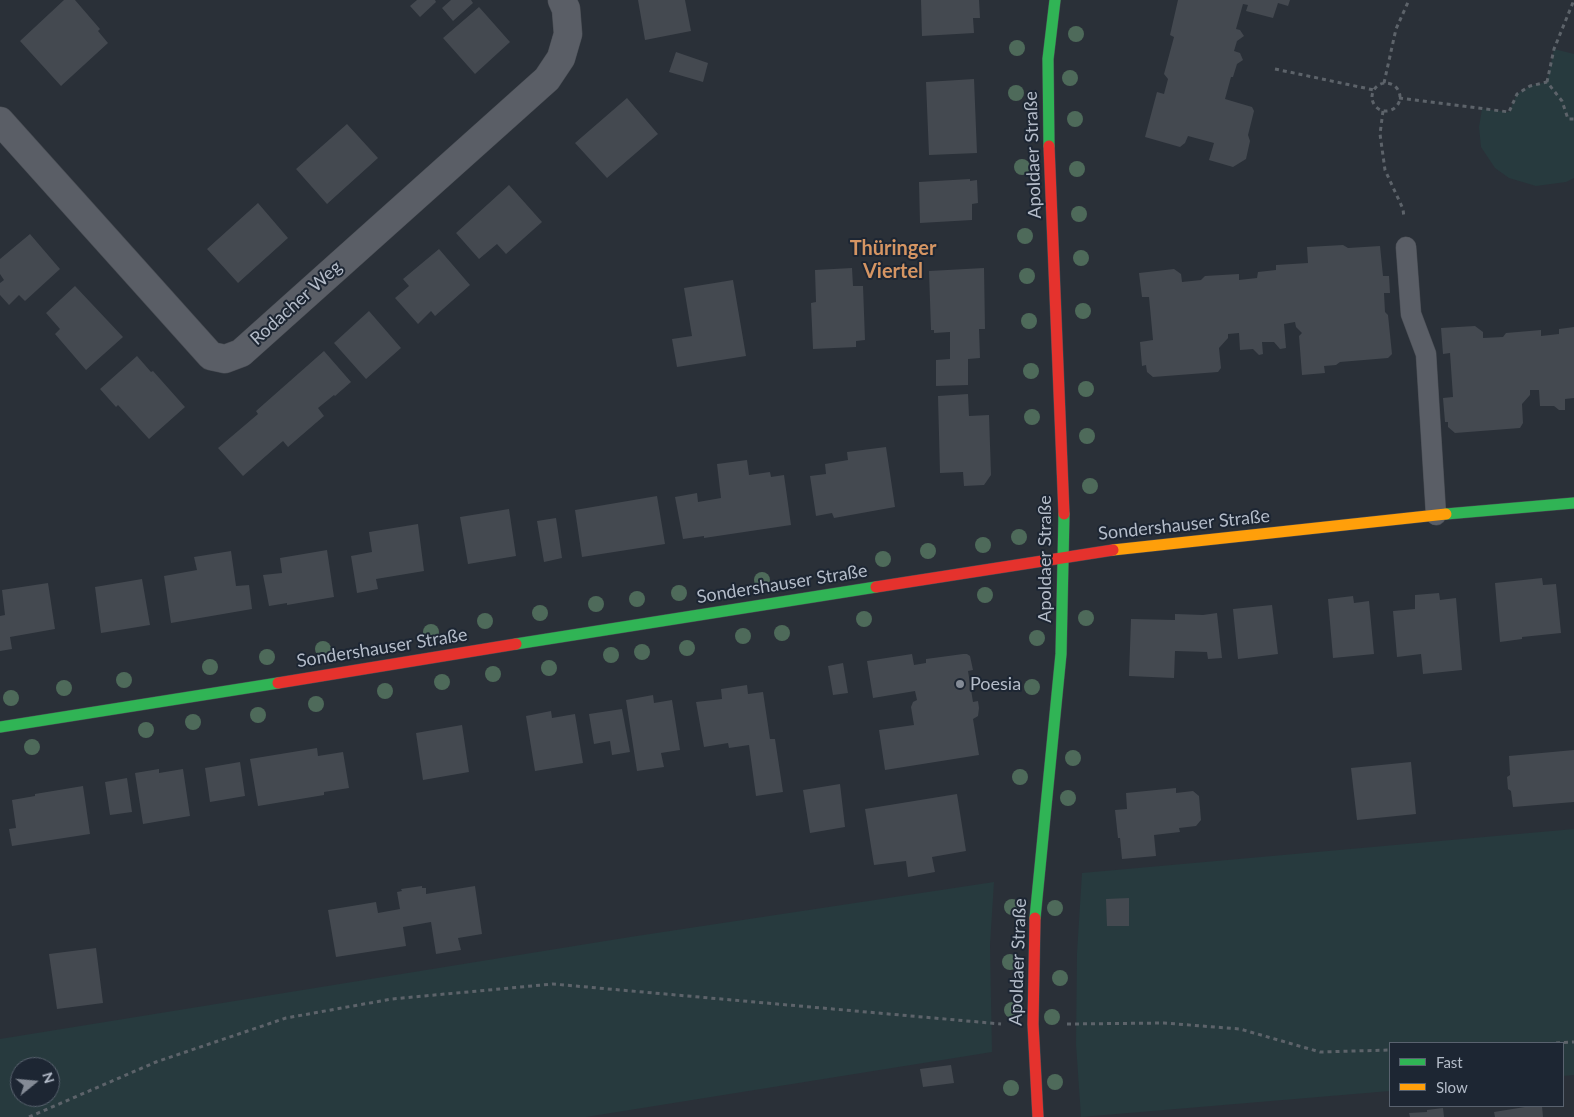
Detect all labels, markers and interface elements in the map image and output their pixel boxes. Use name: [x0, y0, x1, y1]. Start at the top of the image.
street label: Apoldaer Straße: [1020, 91, 1046, 219]
district label: Thüringer Viertel: [850, 237, 936, 284]
street label: Rodacher Weg: [246, 256, 346, 350]
street label: Apoldaer Straße: [1034, 495, 1056, 623]
street label: Sondershauser Straße: [1097, 505, 1271, 545]
street label: Sondershauser Straße: [695, 560, 869, 608]
street label: Sondershauser Straße: [295, 624, 469, 672]
place label: Poesia: [970, 673, 1021, 695]
marker: Poesia: [954, 678, 966, 690]
street label: Apoldaer Straße: [1005, 898, 1031, 1026]
legend: [1389, 1042, 1564, 1107]
text: Fast: [1436, 1053, 1463, 1071]
north arrow: [10, 1057, 60, 1107]
text: N: [39, 1070, 59, 1085]
text: Slow: [1436, 1078, 1468, 1096]

